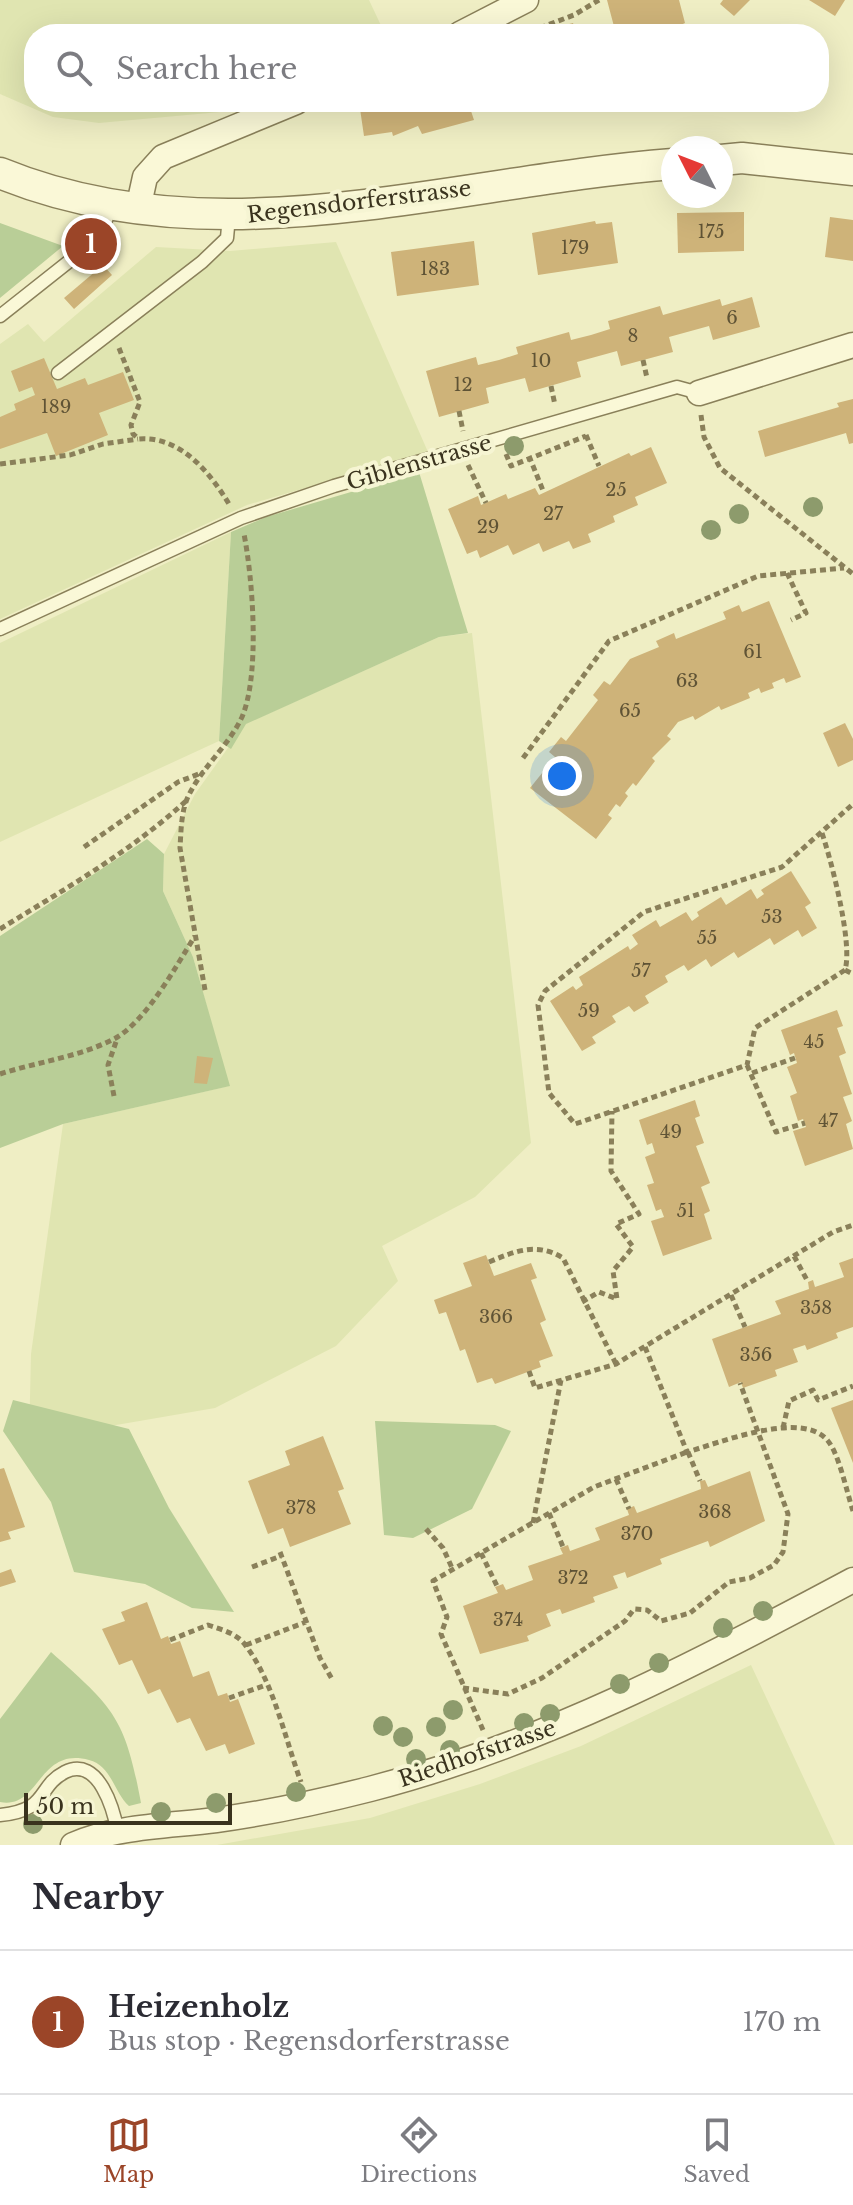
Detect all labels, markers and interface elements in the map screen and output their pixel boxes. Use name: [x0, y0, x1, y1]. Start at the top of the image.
search box: [24, 24, 829, 112]
icon: search: [52, 46, 96, 90]
text: Search here: [116, 50, 297, 87]
north arrow: [661, 136, 733, 208]
street label: Regensdorferstrasse: [245, 174, 473, 229]
pin: 1: [65, 214, 117, 274]
house number: 175: [697, 221, 725, 243]
house number: 179: [561, 237, 589, 259]
house number: 183: [420, 258, 450, 280]
house number: 6: [726, 307, 738, 329]
house number: 8: [628, 325, 638, 347]
house number: 10: [531, 350, 551, 372]
house number: 12: [453, 374, 473, 396]
house number: 189: [41, 396, 71, 418]
street label: Giblenstrasse: [344, 429, 495, 496]
house number: 25: [605, 479, 627, 501]
house number: 27: [543, 503, 564, 525]
house number: 29: [477, 516, 499, 538]
house number: 61: [743, 641, 763, 663]
house number: 63: [676, 670, 698, 692]
house number: 65: [619, 700, 641, 722]
your location: [542, 756, 582, 796]
house number: 53: [761, 906, 783, 928]
house number: 55: [697, 927, 717, 949]
house number: 57: [631, 960, 652, 982]
house number: 59: [578, 1000, 600, 1022]
house number: 45: [804, 1031, 824, 1053]
house number: 47: [818, 1110, 839, 1132]
house number: 49: [660, 1121, 682, 1143]
house number: 51: [677, 1200, 695, 1222]
house number: 358: [800, 1297, 832, 1319]
house number: 366: [479, 1306, 513, 1328]
house number: 356: [740, 1344, 772, 1366]
house number: 378: [285, 1497, 317, 1519]
house number: 368: [698, 1501, 732, 1523]
house number: 370: [621, 1523, 653, 1545]
house number: 372: [557, 1567, 589, 1589]
house number: 374: [493, 1609, 523, 1631]
street label: Riedhofstrasse: [395, 1714, 559, 1793]
scale bar: [24, 1789, 232, 1825]
text: 50 m: [36, 1793, 94, 1820]
text: Nearby: [32, 1876, 164, 1918]
text: Heizenholz: [108, 1988, 289, 2025]
text: 1: [52, 2006, 64, 2038]
text: 170 m: [742, 2006, 821, 2038]
text: Bus stop · Regensdorferstrasse: [108, 2025, 510, 2057]
tab: Map: [103, 2113, 154, 2188]
tab: Directions: [360, 2113, 477, 2188]
tab: Saved: [684, 2113, 750, 2188]

